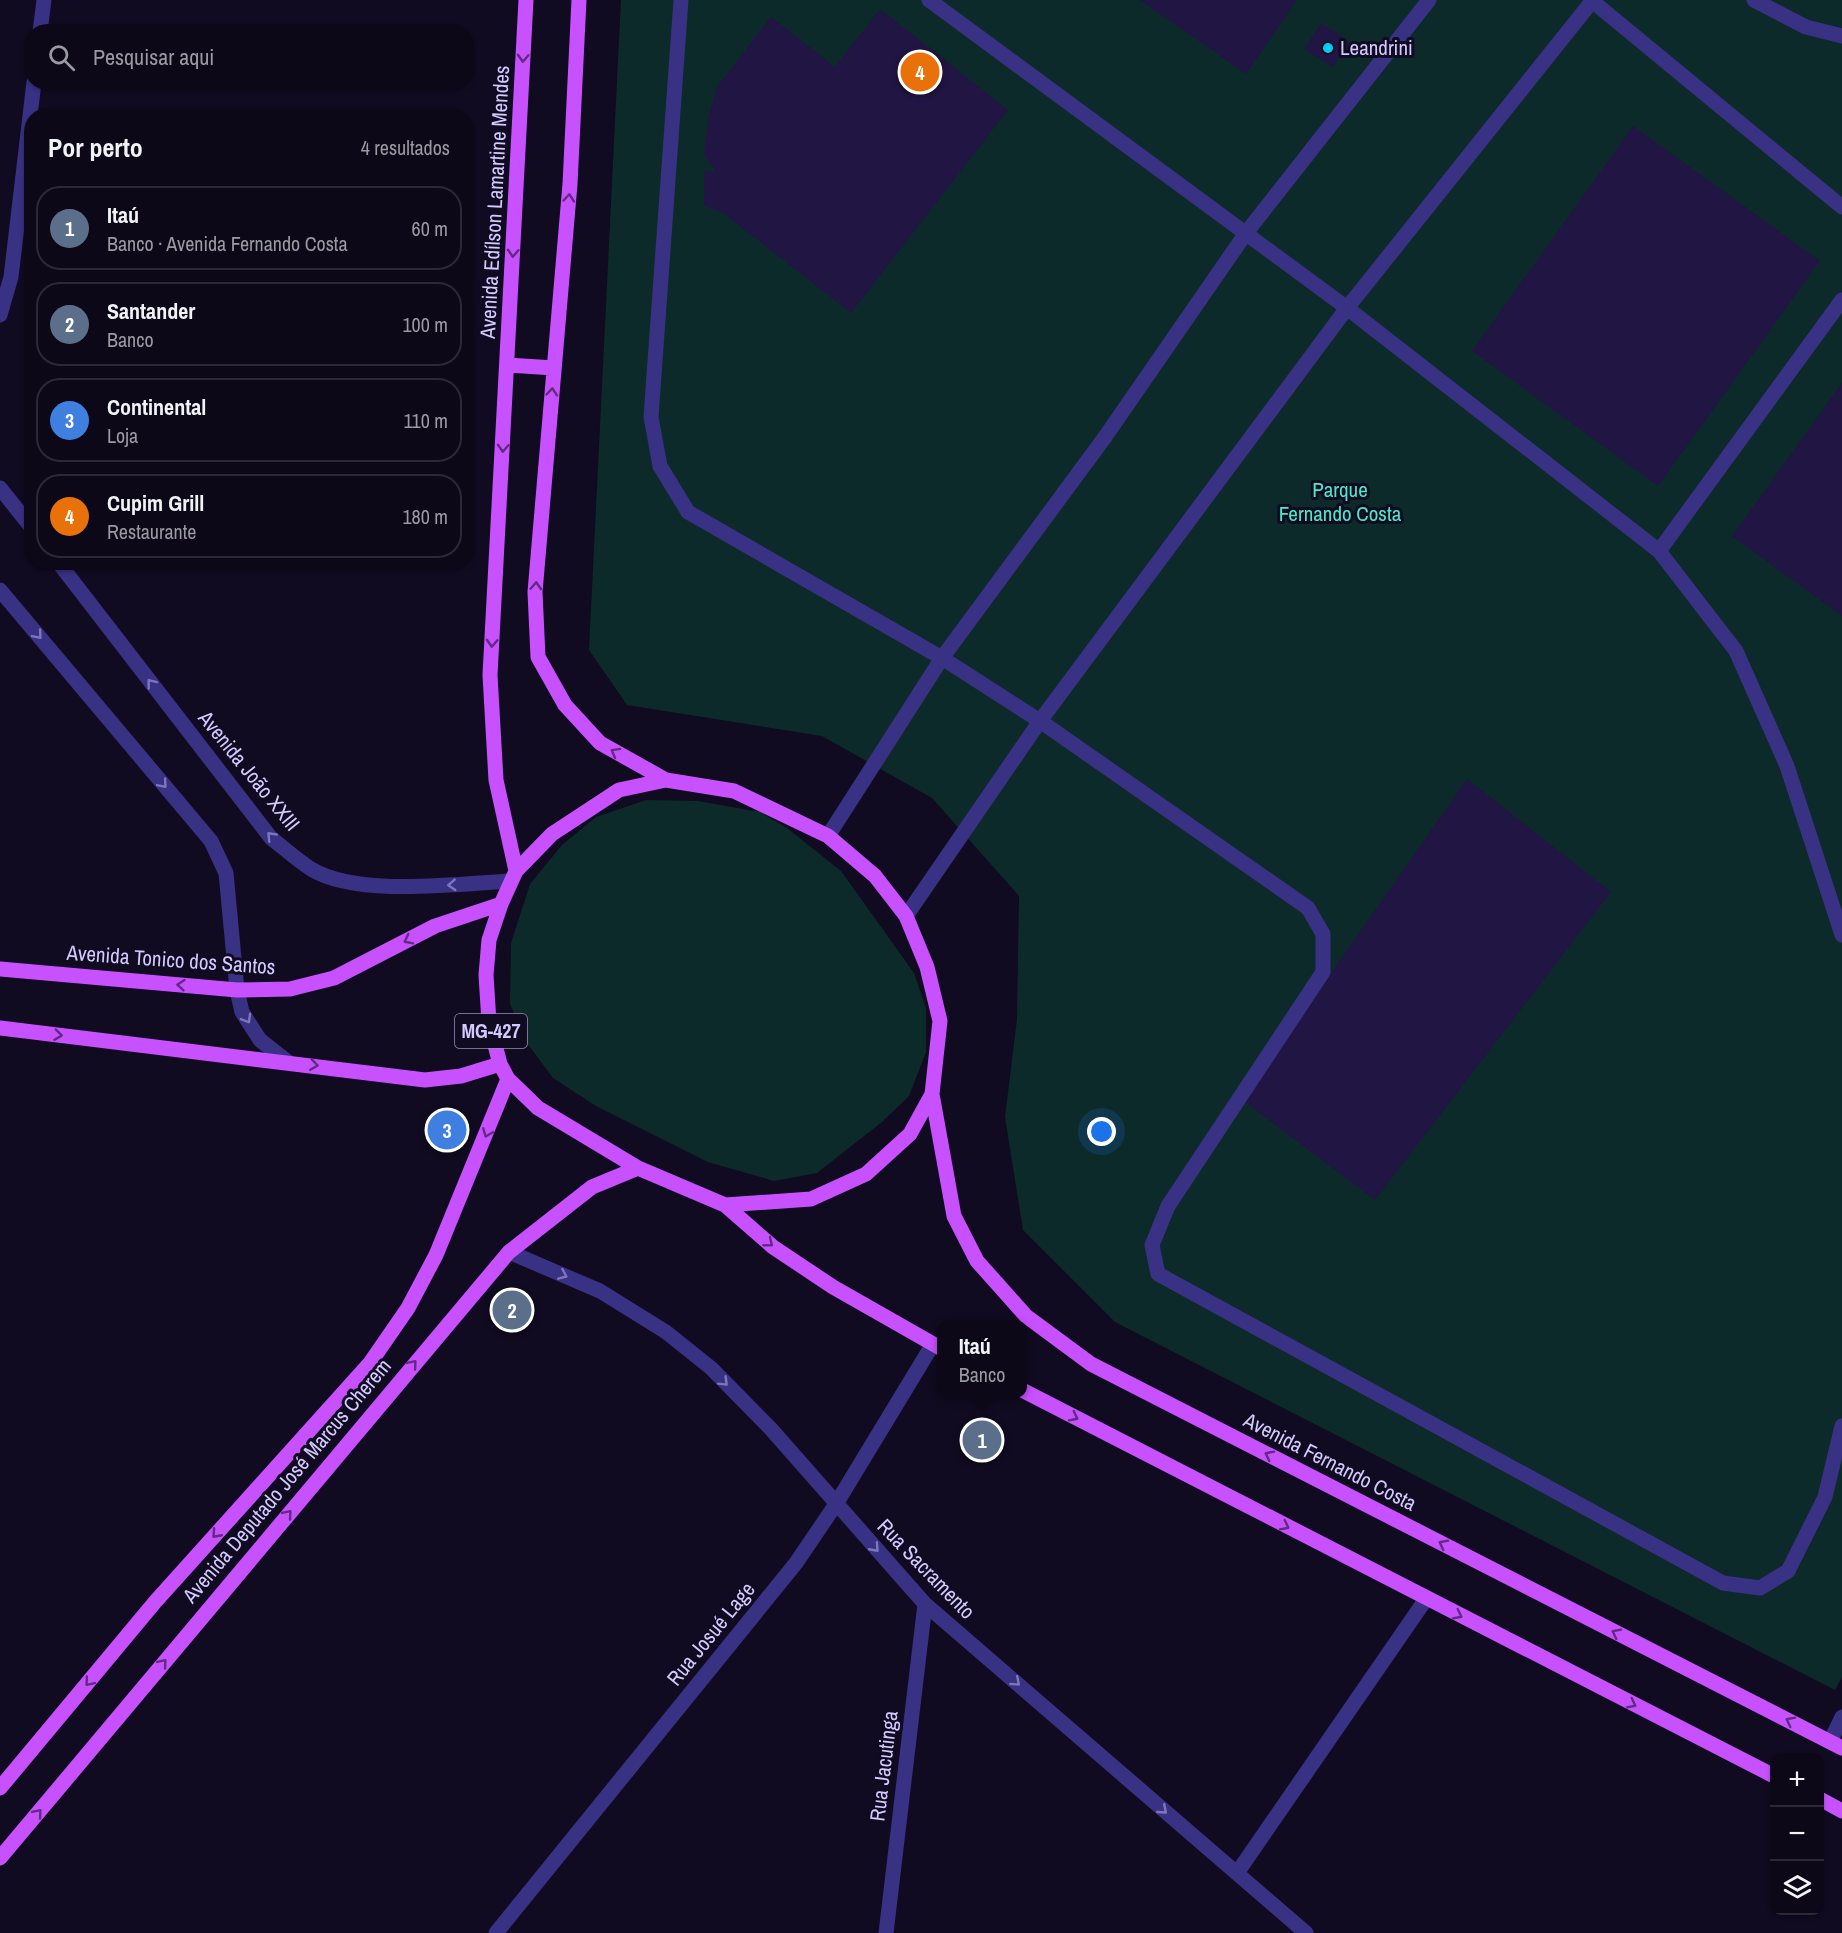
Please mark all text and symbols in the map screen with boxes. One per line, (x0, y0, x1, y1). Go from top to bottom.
search box (24, 24, 474, 90)
place label: Leandrini (1340, 33, 1413, 62)
icon: search (45, 41, 78, 74)
marker: Leandrini (1321, 41, 1335, 55)
text: Pesquisar aqui (93, 42, 214, 72)
pin: 4 (900, 50, 940, 94)
one-way arrow (516, 54, 529, 63)
street label: Avenida Edílson Lamartine Mendes (473, 65, 516, 340)
text: Por perto (48, 130, 143, 165)
text: 4 resultados (361, 134, 450, 161)
one-way arrow (562, 193, 575, 202)
text: Itaú (107, 200, 139, 230)
text: 1 (65, 215, 74, 242)
text: 60 m (412, 215, 448, 242)
text: Banco · Avenida Fernando Costa (107, 230, 348, 257)
one-way arrow (507, 249, 520, 258)
text: Santander (107, 296, 195, 326)
text: 2 (65, 311, 74, 338)
text: 100 m (402, 311, 448, 338)
text: Banco (107, 326, 154, 353)
one-way arrow (545, 387, 558, 396)
text: Continental (107, 392, 206, 422)
text: 3 (65, 407, 74, 434)
text: 110 m (404, 407, 448, 434)
text: Loja (107, 422, 138, 449)
one-way arrow (496, 443, 509, 452)
park label: Parque Fernando Costa (1279, 475, 1402, 528)
text: Cupim Grill (107, 488, 204, 518)
text: 4 (65, 503, 74, 530)
text: 180 m (402, 503, 448, 530)
text: Restaurante (107, 518, 196, 545)
one-way arrow (529, 582, 542, 591)
one-way arrow (30, 628, 41, 639)
one-way arrow (485, 638, 498, 647)
one-way arrow (148, 679, 159, 690)
street label: Avenida João XXIII (191, 704, 307, 837)
one-way arrow (611, 747, 621, 759)
one-way arrow (156, 777, 167, 788)
one-way arrow (268, 833, 279, 844)
one-way arrow (447, 878, 456, 891)
one-way arrow (403, 933, 414, 945)
street label: Avenida Tonico dos Santos (65, 938, 276, 981)
one-way arrow (177, 979, 186, 992)
one-way arrow (240, 1013, 251, 1023)
road number: MG-427 (455, 1014, 527, 1048)
one-way arrow (54, 1028, 63, 1041)
one-way arrow (310, 1059, 319, 1071)
pin: 3 (428, 1108, 466, 1152)
your location (1087, 1117, 1116, 1146)
one-way arrow (481, 1127, 494, 1138)
one-way arrow (763, 1236, 774, 1247)
one-way arrow (556, 1268, 567, 1280)
pin: 2 (492, 1288, 532, 1332)
popup (937, 1320, 1027, 1398)
text: Itaú (959, 1331, 991, 1361)
street label: Avenida Deputado José Marcus Cherem (175, 1352, 398, 1610)
one-way arrow (405, 1360, 416, 1371)
text: Banco (959, 1361, 1005, 1388)
one-way arrow (717, 1376, 728, 1386)
street label: Avenida Fernando Costa (1238, 1405, 1422, 1518)
one-way arrow (1068, 1410, 1079, 1421)
pin: 1 (962, 1418, 1002, 1462)
one-way arrow (1265, 1451, 1275, 1462)
one-way arrow (280, 1510, 291, 1521)
street label: Rua Sacramento (871, 1512, 982, 1625)
one-way arrow (1279, 1519, 1289, 1530)
one-way arrow (212, 1527, 223, 1538)
one-way arrow (1438, 1540, 1449, 1551)
one-way arrow (868, 1541, 879, 1552)
street label: Rua Josué Lage (660, 1576, 761, 1692)
one-way arrow (1452, 1608, 1463, 1619)
one-way arrow (1612, 1628, 1623, 1640)
one-way arrow (155, 1659, 166, 1670)
one-way arrow (85, 1675, 96, 1686)
one-way arrow (1009, 1675, 1020, 1686)
one-way arrow (1626, 1697, 1636, 1708)
street label: Rua Jacutinga (862, 1709, 905, 1823)
one-way arrow (1785, 1717, 1796, 1729)
map controls (1770, 1753, 1824, 1915)
button: + (1770, 1753, 1824, 1807)
one-way arrow (1156, 1802, 1167, 1813)
button: − (1770, 1807, 1824, 1861)
one-way arrow (30, 1809, 41, 1820)
button: layers (1770, 1861, 1824, 1915)

